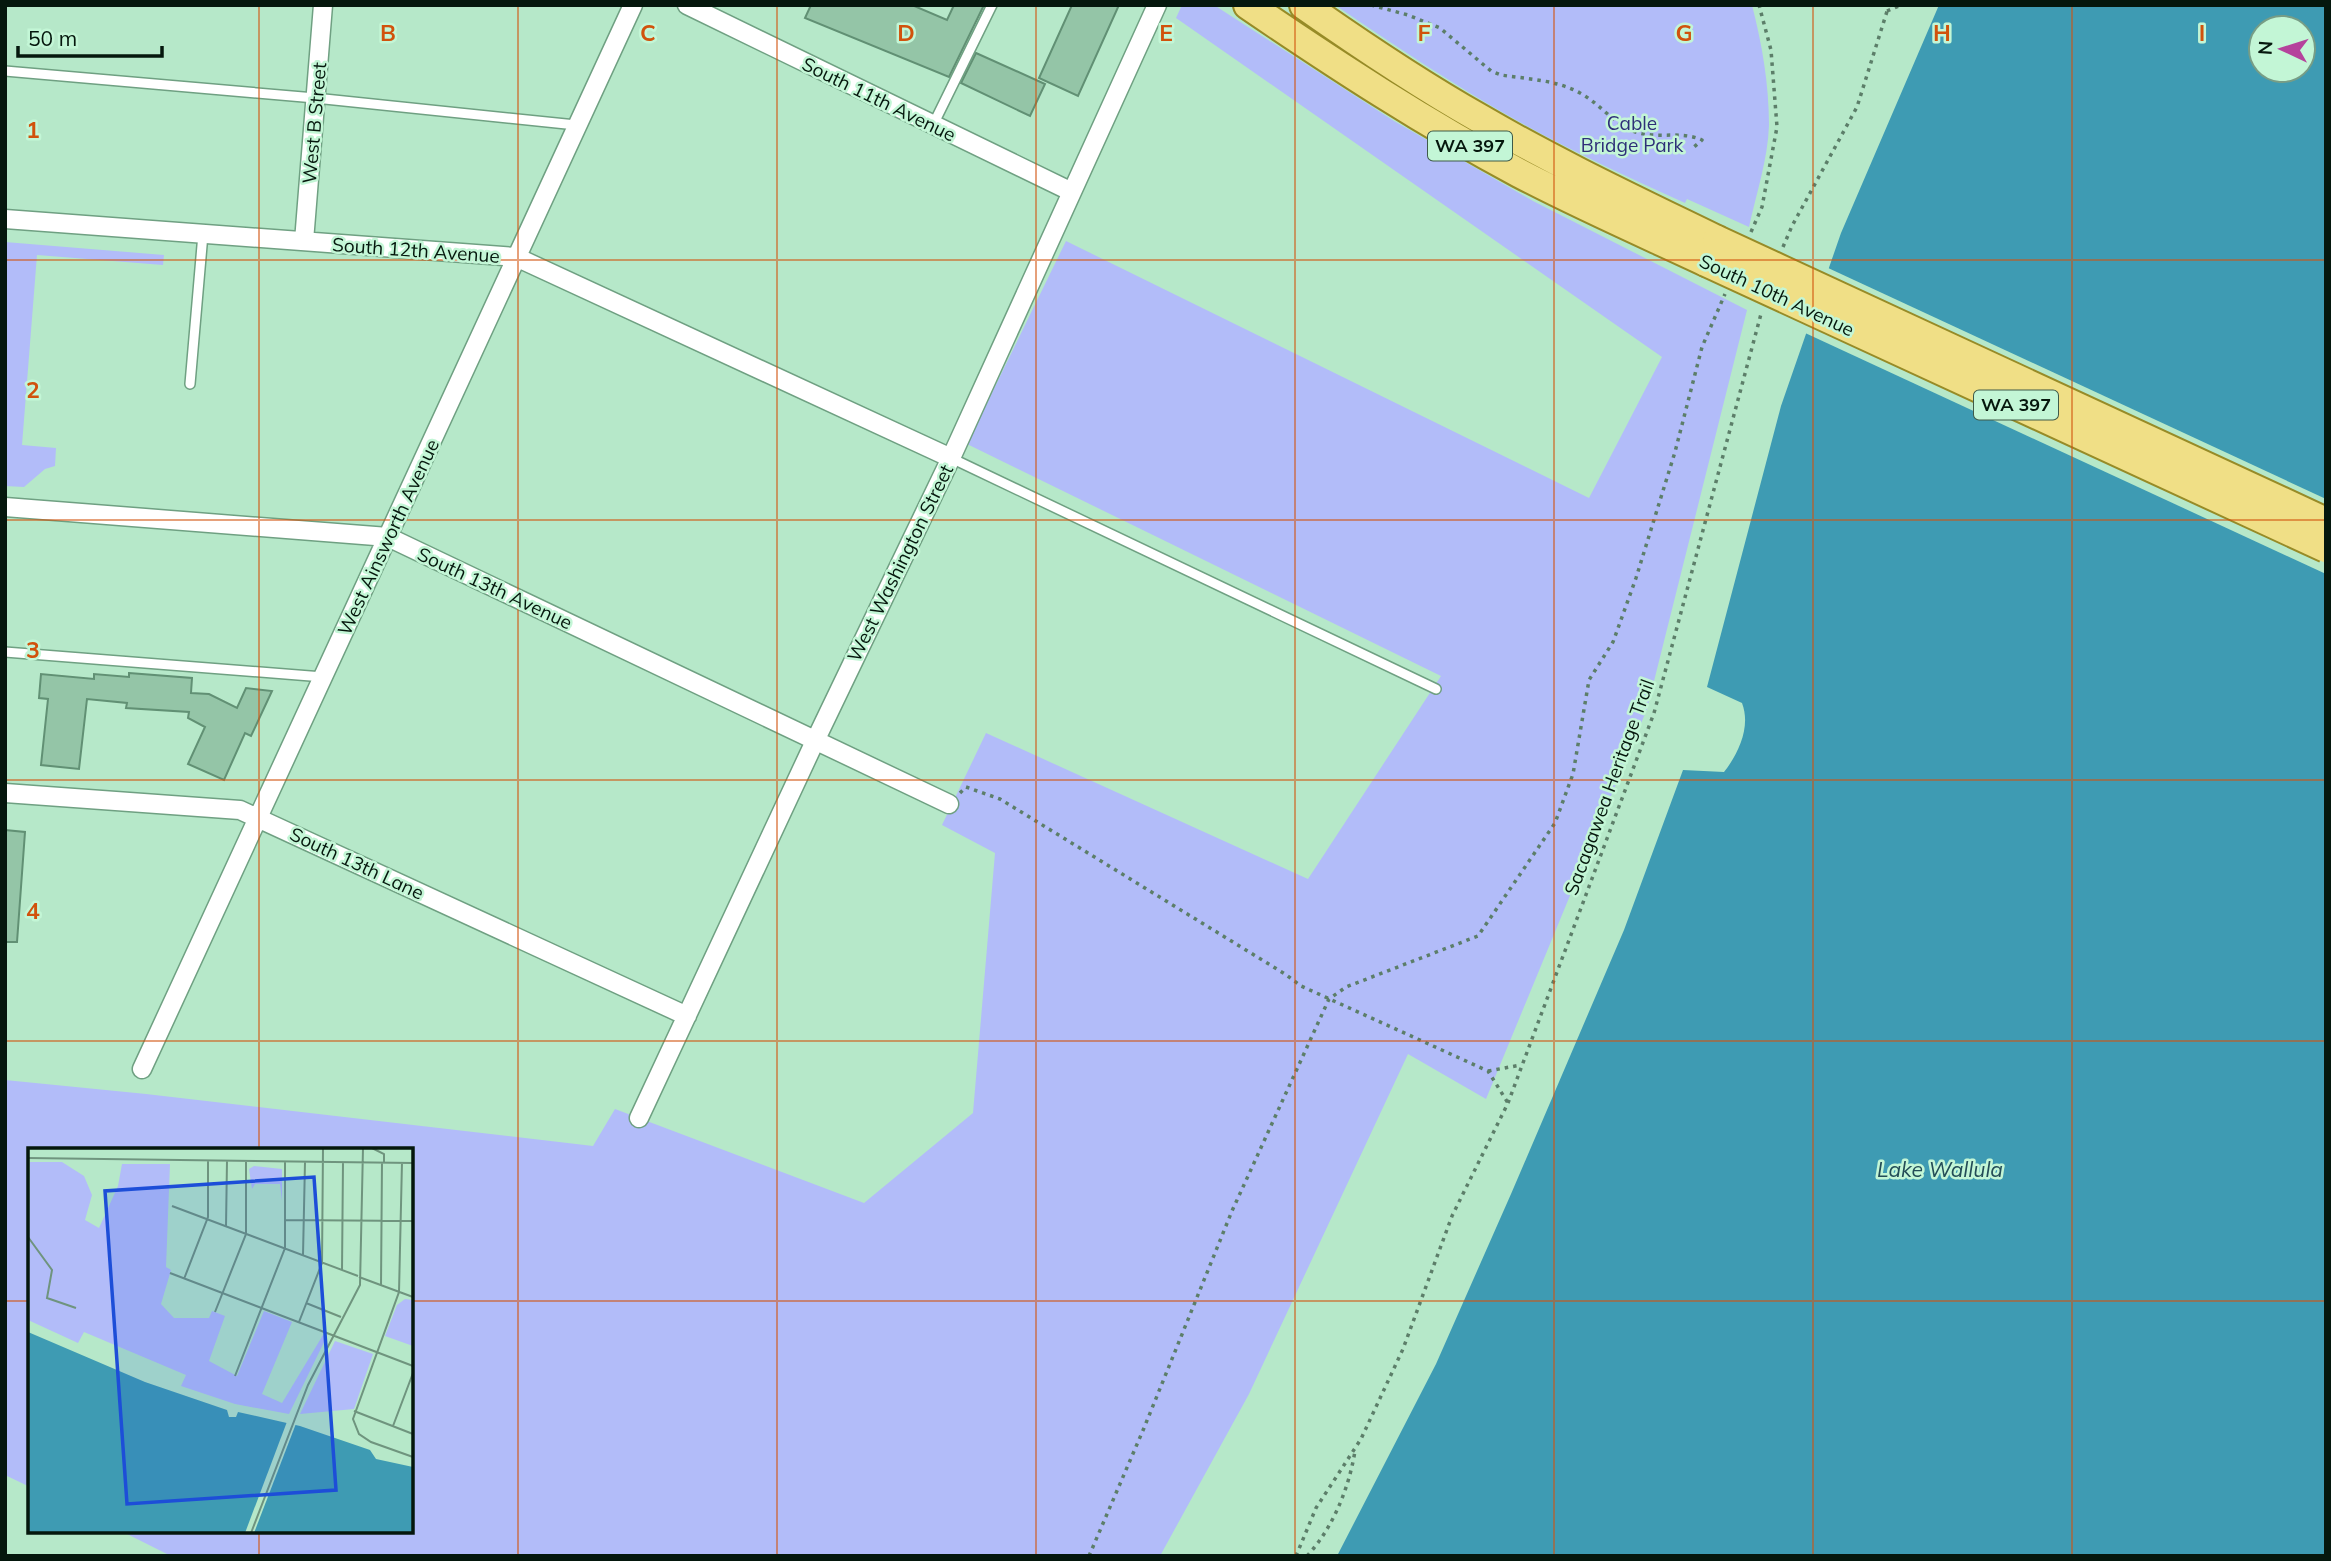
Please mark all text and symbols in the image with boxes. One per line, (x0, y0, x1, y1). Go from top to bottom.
scale bar (18, 14, 161, 58)
north arrow (2247, 14, 2317, 84)
text: B (380, 18, 396, 47)
text: C (640, 18, 656, 47)
text: D (897, 18, 915, 47)
text: E (1159, 18, 1173, 47)
text: F (1417, 18, 1431, 47)
text: G (1675, 18, 1693, 47)
text: H (1933, 18, 1951, 47)
text: I (2199, 18, 2205, 47)
text: 50 m (28, 25, 77, 51)
text: N (2253, 40, 2278, 56)
street label: South 11th Avenue (798, 51, 960, 147)
street label: West B Street (297, 61, 331, 185)
park label: Cable Bridge Park (1581, 111, 1683, 157)
text: 1 (26, 115, 40, 144)
road number: WA 397 (1428, 132, 1512, 160)
street label: South 12th Avenue (331, 232, 501, 268)
street label: South 10th Avenue (1696, 249, 1858, 341)
text: 2 (26, 375, 40, 404)
road number: WA 397 (1974, 390, 2058, 419)
street label: West Ainsworth Avenue (332, 435, 444, 639)
street label: West Washington Street (842, 460, 958, 666)
street label: South 13th Avenue (414, 542, 576, 634)
text: 3 (26, 635, 40, 664)
street label: Sacagawea Heritage Trail (1559, 676, 1659, 898)
street label: South 13th Lane (286, 821, 428, 905)
text: 4 (26, 896, 40, 925)
inset map (28, 1148, 413, 1533)
water label: Lake Wallula (1877, 1156, 2003, 1182)

